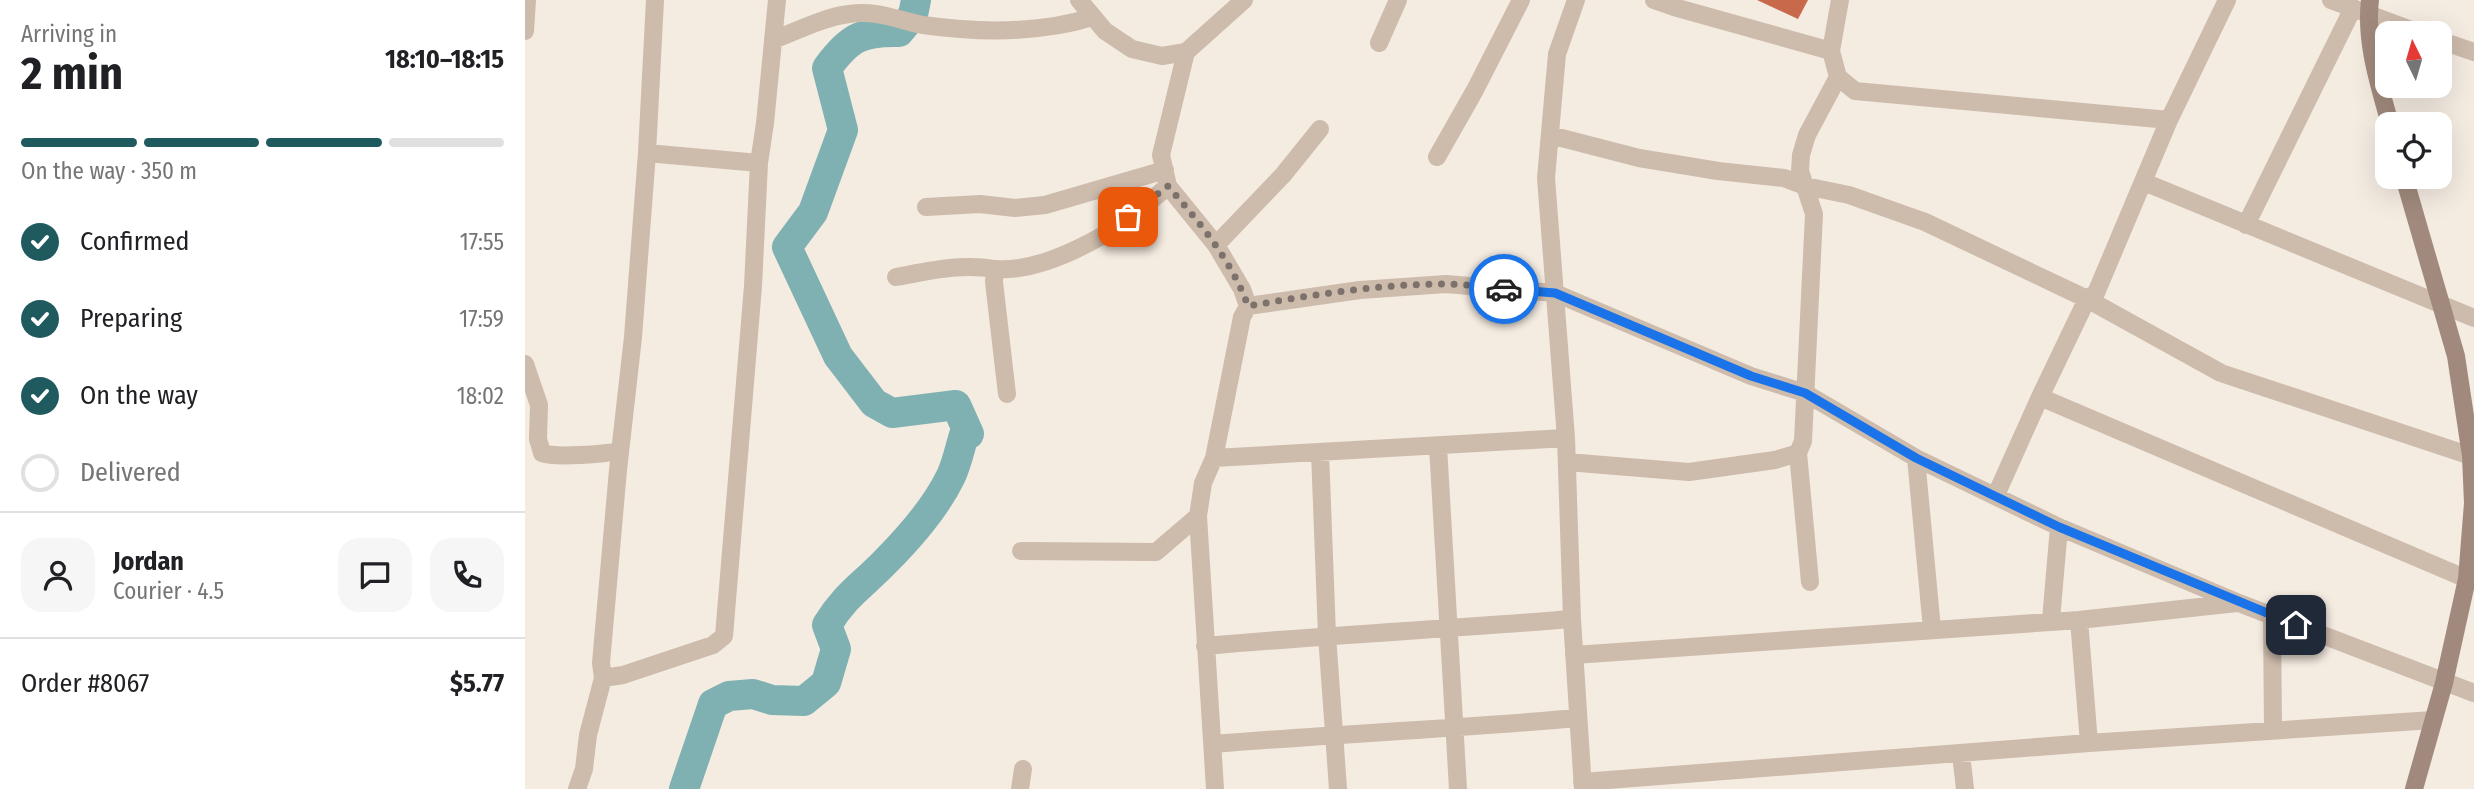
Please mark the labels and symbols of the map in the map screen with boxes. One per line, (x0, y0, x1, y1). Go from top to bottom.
north arrow (2375, 21, 2452, 98)
pin (1098, 187, 1158, 247)
courier (1469, 254, 1539, 324)
pin (2266, 595, 2326, 655)

